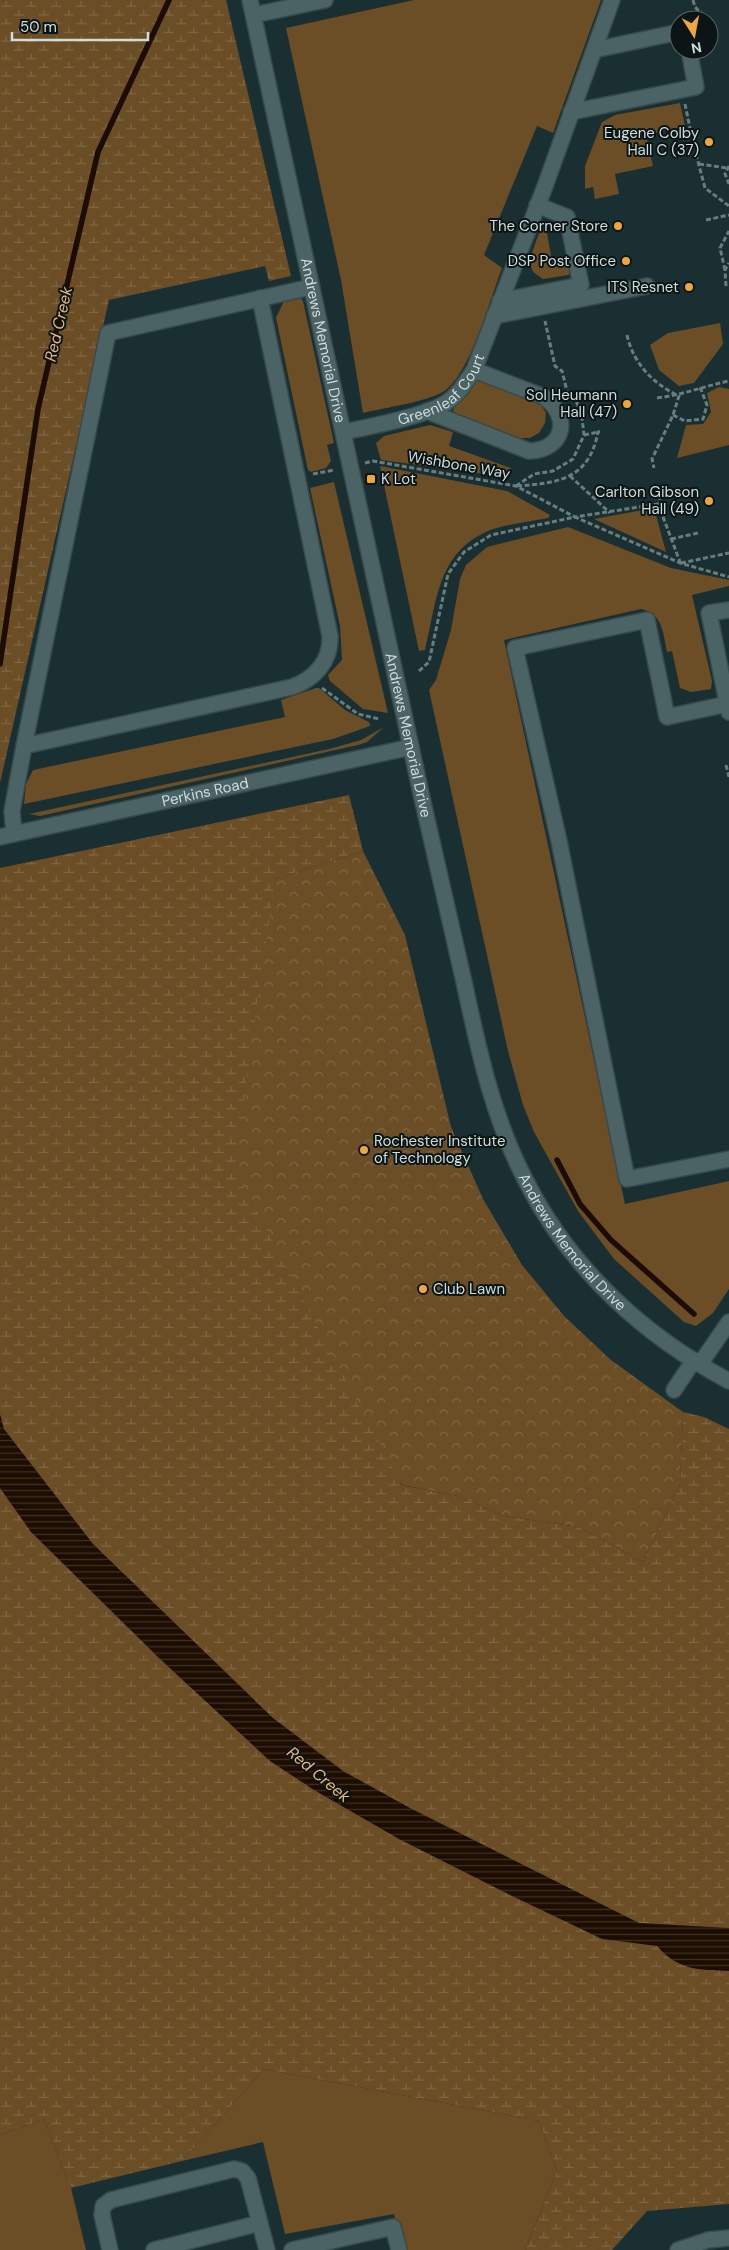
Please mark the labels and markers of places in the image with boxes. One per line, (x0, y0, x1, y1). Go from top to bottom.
place label: Eugene Colby Hall C (37) (604, 123, 700, 160)
marker: Eugene Colby Hall C (37) (703, 136, 715, 148)
place label: The Corner Store (490, 216, 608, 236)
marker: The Corner Store (612, 220, 624, 232)
place label: DSP Post Office (508, 251, 616, 271)
marker: DSP Post Office (620, 255, 632, 267)
place label: ITS Resnet (607, 277, 679, 297)
marker: ITS Resnet (683, 281, 695, 293)
place label: Sol Heumann Hall (47) (526, 385, 617, 422)
marker: Sol Heumann Hall (47) (621, 398, 633, 410)
place label: K Lot (381, 469, 416, 489)
marker: K Lot (365, 473, 377, 485)
place label: Carlton Gibson Hall (49) (595, 482, 699, 519)
marker: Carlton Gibson Hall (49) (703, 495, 715, 507)
place label: Rochester Institute of Technology (374, 1131, 505, 1168)
marker: Rochester Institute of Technology (358, 1144, 370, 1156)
place label: Club Lawn (433, 1279, 505, 1299)
marker: Club Lawn (417, 1283, 429, 1295)

